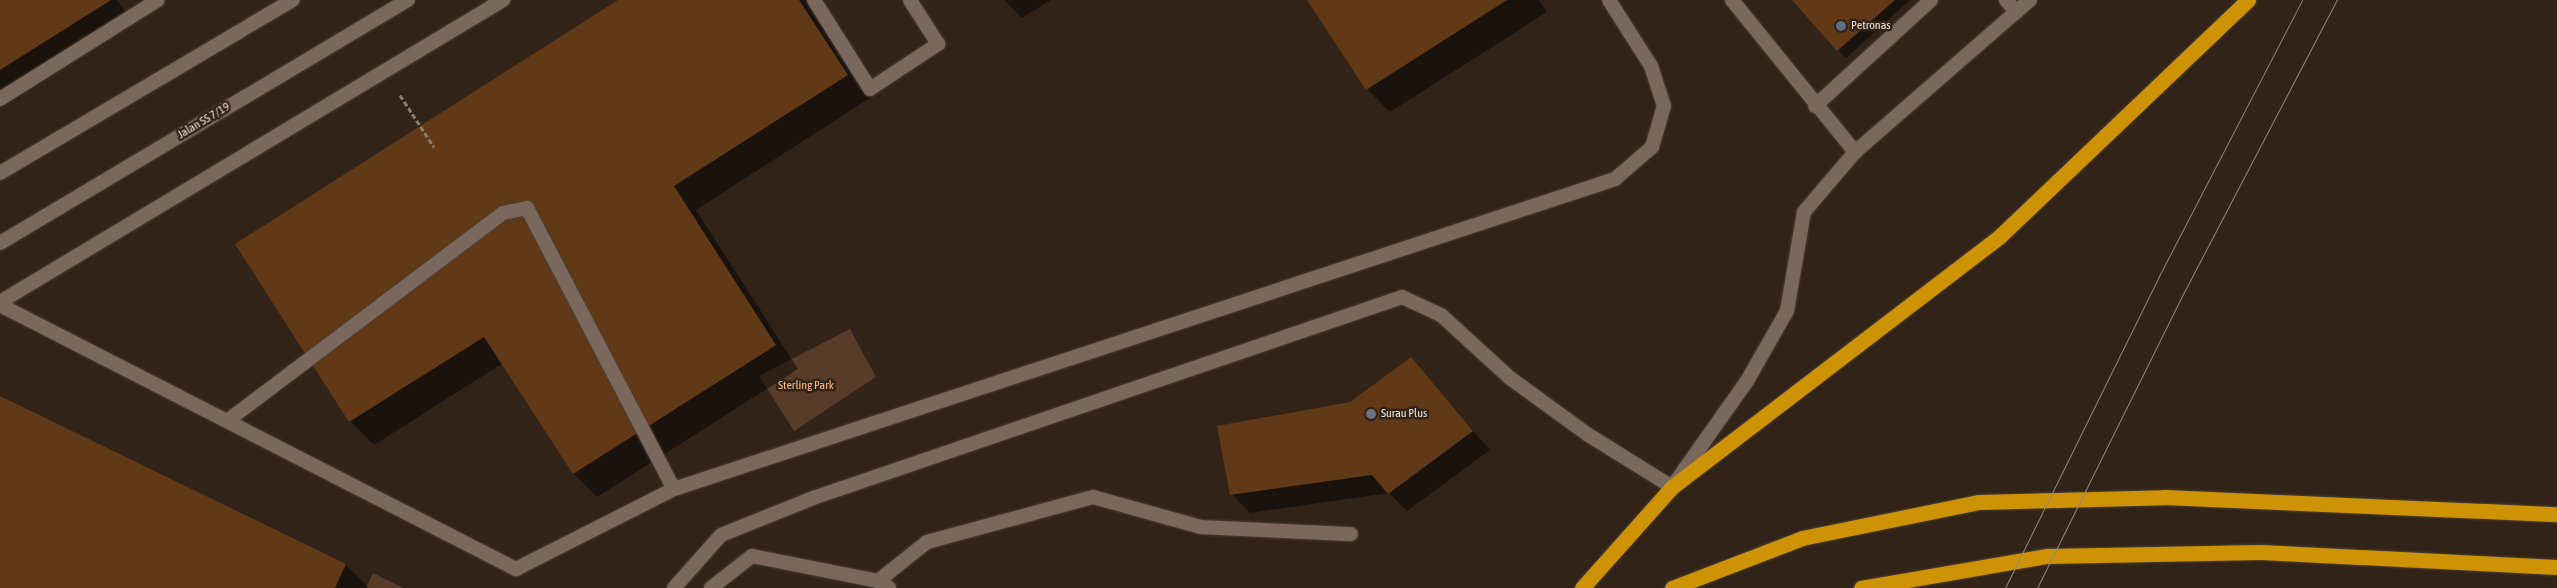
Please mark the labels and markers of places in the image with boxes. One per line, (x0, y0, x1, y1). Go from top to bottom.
place label: Petronas (1851, 19, 1890, 33)
marker: Petronas (1835, 20, 1847, 32)
place label: Surau Plus (1381, 407, 1427, 421)
marker: Surau Plus (1365, 408, 1377, 420)

